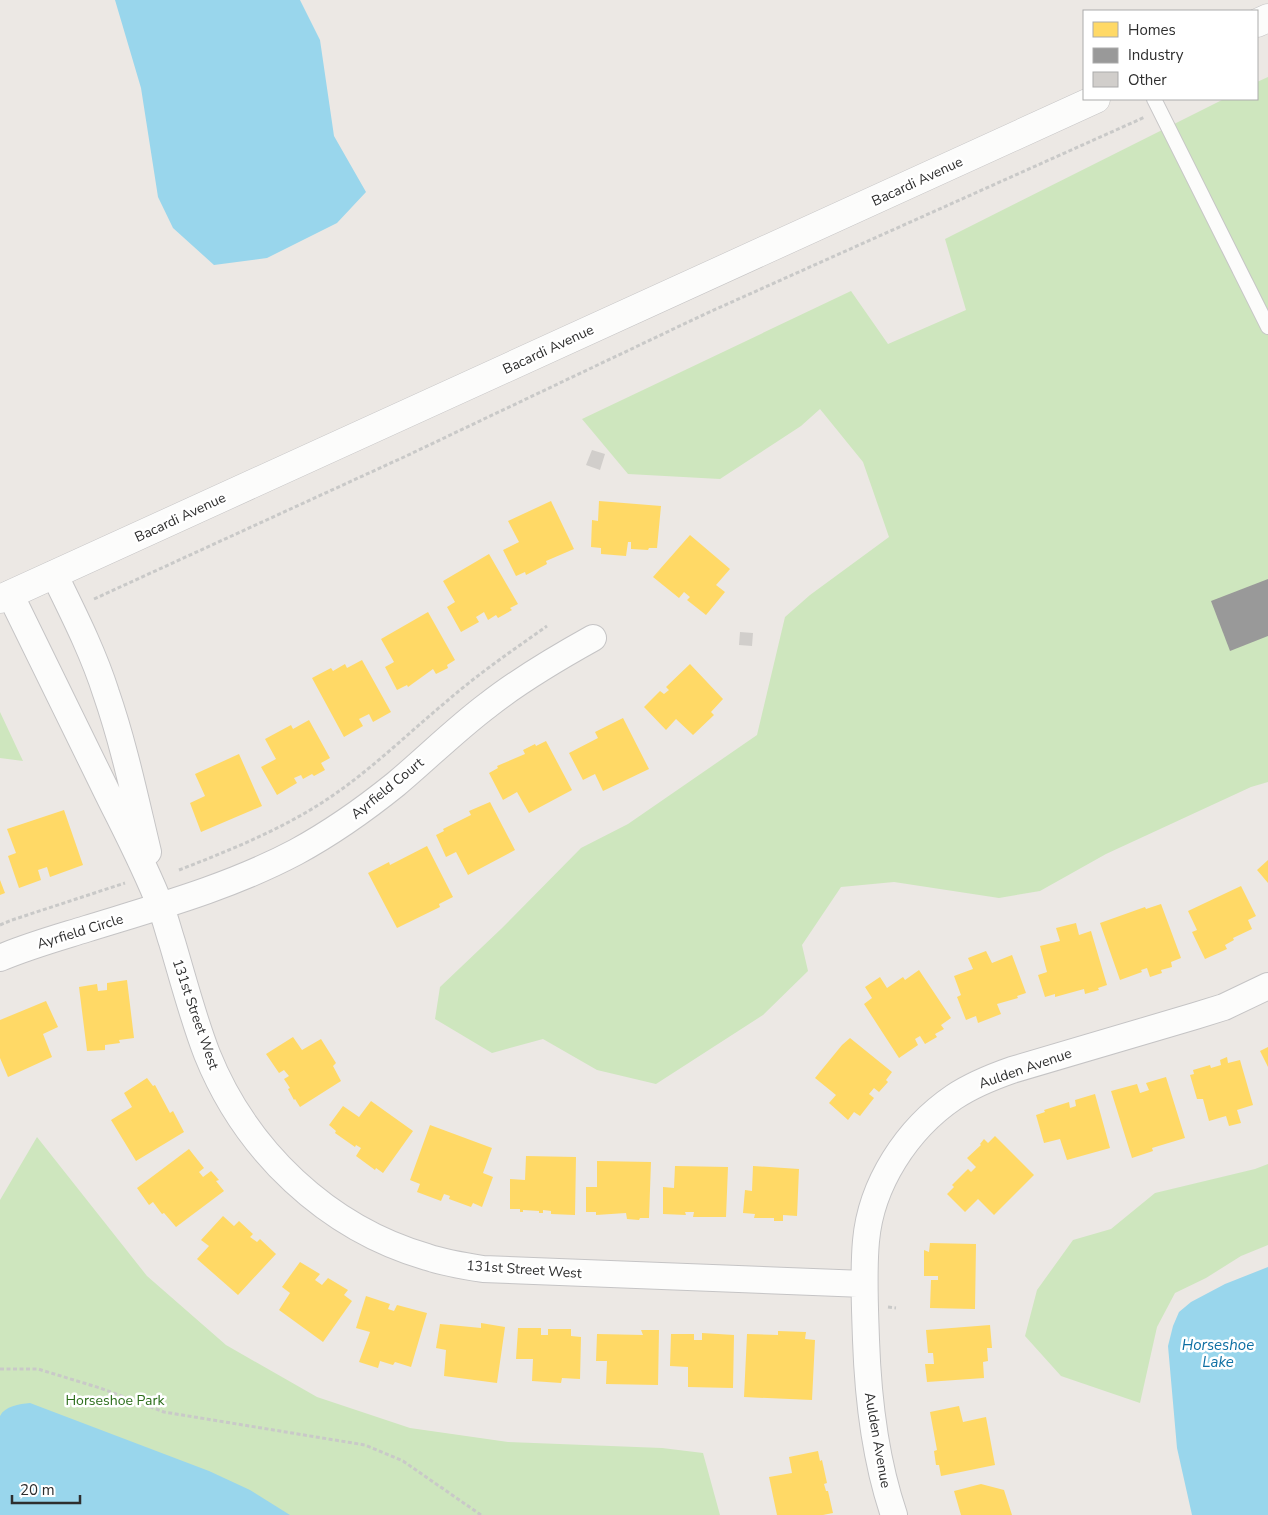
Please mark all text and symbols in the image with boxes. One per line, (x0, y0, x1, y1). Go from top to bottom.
legend (1083, 10, 1258, 100)
text: Homes (1128, 20, 1176, 40)
text: Industry (1128, 45, 1184, 65)
text: Other (1128, 70, 1167, 90)
street label: Bacardi Avenue (869, 152, 966, 211)
street label: Bacardi Avenue (500, 320, 597, 379)
street label: Bacardi Avenue (132, 488, 229, 547)
street label: Ayrfield Court (347, 753, 428, 824)
street label: Ayrfield Circle (35, 909, 126, 954)
street label: 131st Street West (168, 956, 223, 1072)
street label: Aulden Avenue (976, 1044, 1074, 1093)
street label: 131st Street West (466, 1256, 582, 1283)
water label: Horseshoe Lake (1182, 1335, 1254, 1372)
park label: Horseshoe Park (65, 1391, 166, 1410)
street label: Aulden Avenue (860, 1391, 895, 1489)
scale bar (12, 1472, 80, 1504)
text: 20 m (20, 1480, 55, 1500)

